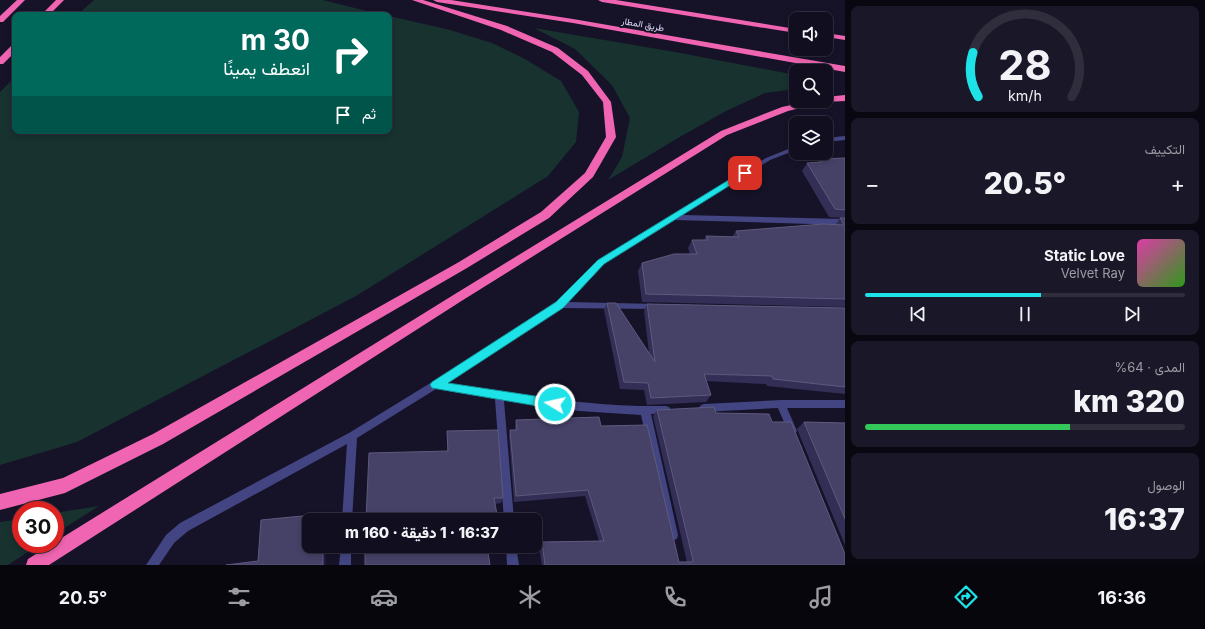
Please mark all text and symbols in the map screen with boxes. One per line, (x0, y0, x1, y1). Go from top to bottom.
map controls (789, 12, 833, 160)
button: sound (789, 12, 833, 56)
street label: طريق المطار (620, 15, 665, 34)
text: 30 m (241, 23, 310, 57)
icon: right (324, 28, 376, 80)
text: 28 (998, 40, 1052, 90)
text: انعطف يمينًا (223, 58, 310, 79)
button: search (789, 64, 833, 108)
text: km/h (1008, 86, 1042, 103)
icon: arrive (332, 104, 354, 126)
text: ثم (362, 104, 376, 123)
button: layers (789, 116, 833, 160)
text: التكييف (1145, 141, 1185, 157)
pin (728, 156, 762, 190)
icon: arrive (734, 162, 756, 184)
text: 20.5° (984, 165, 1066, 201)
text: − (865, 171, 880, 197)
text: + (1170, 171, 1185, 197)
text: Static Love (1044, 246, 1125, 265)
text: Velvet Ray (1061, 265, 1125, 281)
icon: previous (907, 303, 929, 325)
icon: pause (1014, 303, 1036, 325)
icon: next (1121, 303, 1143, 325)
text: المدى · 64% (1114, 359, 1185, 375)
position arrow (534, 383, 576, 425)
text: 320 km (1073, 383, 1185, 419)
text: الوصول (1147, 477, 1185, 493)
speed limit sign: 30 (12, 501, 64, 553)
text: 16:37 (1104, 501, 1185, 537)
text: 16:37 · 1 دقيقة · 160 m (345, 523, 499, 542)
icon: filters (225, 583, 253, 611)
icon: car (370, 583, 398, 611)
icon: climate (516, 583, 544, 611)
icon: phone (661, 583, 689, 611)
icon: music (807, 583, 835, 611)
icon: directions (952, 583, 980, 611)
text: 20.5° (59, 587, 107, 608)
text: 16:36 (1098, 587, 1146, 608)

